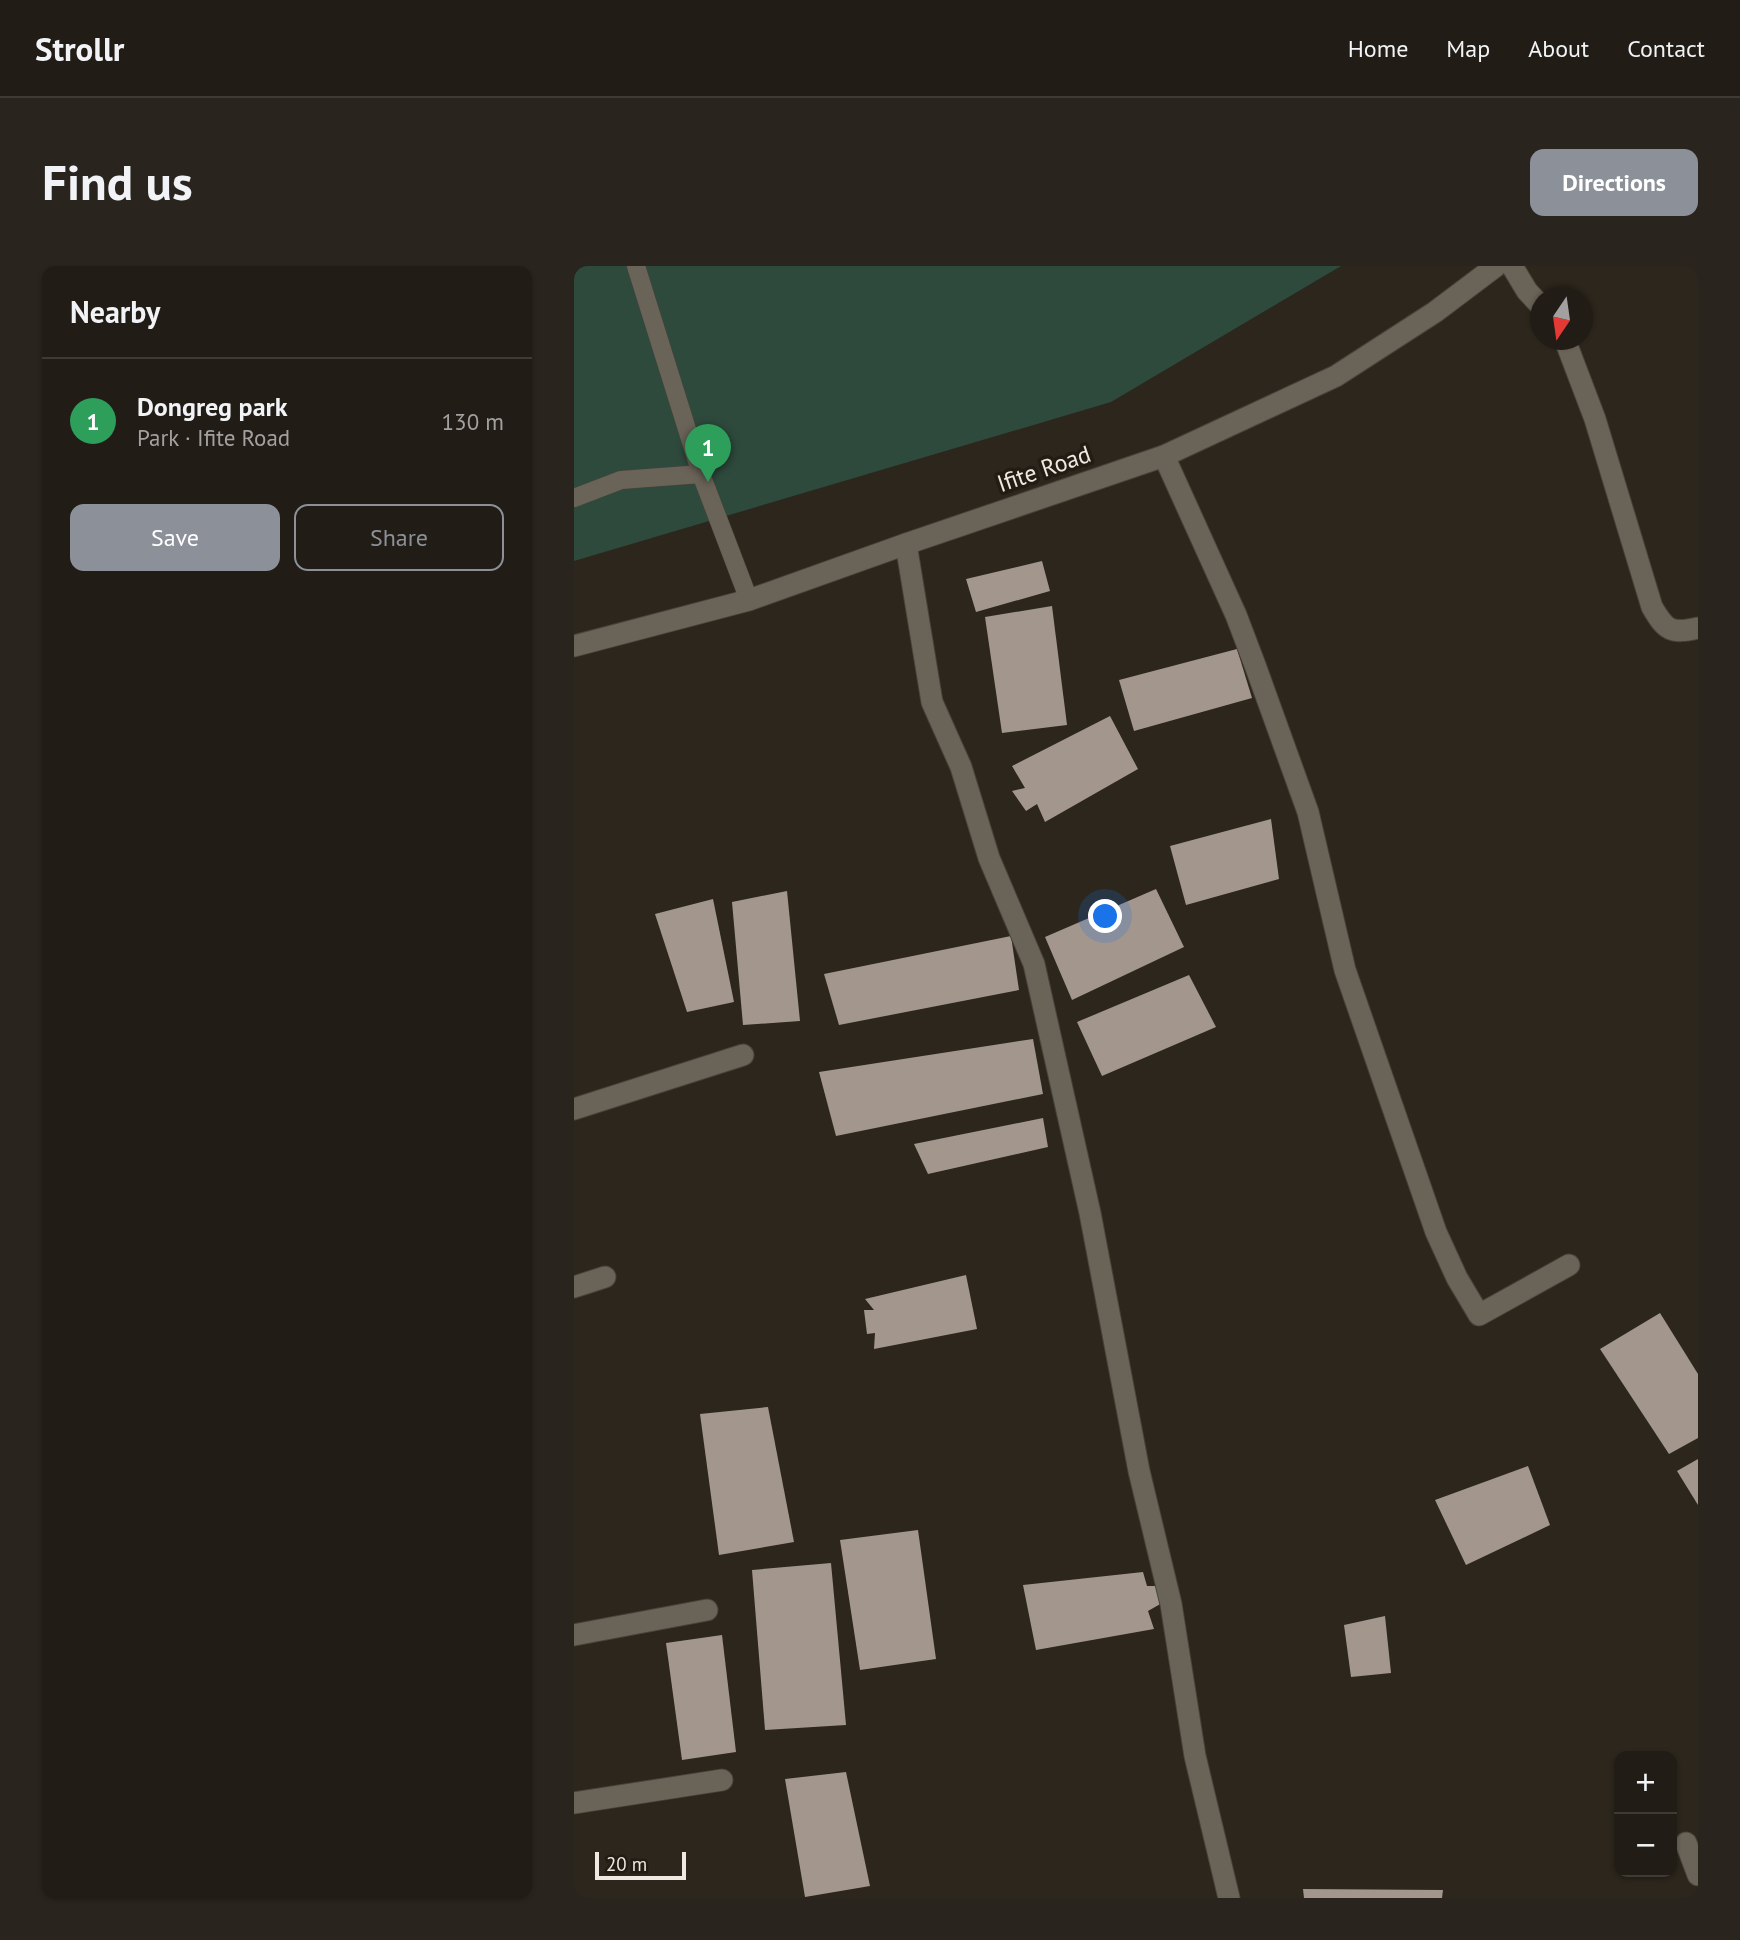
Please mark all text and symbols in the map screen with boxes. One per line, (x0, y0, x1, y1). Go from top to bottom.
text: Strollr (35, 27, 124, 70)
text: Home (1348, 33, 1408, 64)
text: Map (1446, 33, 1490, 64)
text: About (1528, 33, 1589, 64)
text: Contact (1627, 33, 1705, 64)
button: Directions (1530, 149, 1698, 216)
text: Find us (42, 150, 193, 214)
north arrow (1530, 287, 1593, 350)
text: Nearby (70, 292, 160, 331)
text: Dongreg park (137, 390, 287, 423)
text: 1 (86, 407, 100, 436)
text: 130 m (442, 407, 504, 436)
text: Park · Ifite Road (137, 423, 290, 452)
pin: 1 (685, 424, 731, 482)
street label: Ifite Road (993, 438, 1095, 499)
button: Save (70, 504, 280, 571)
button: Share (294, 504, 504, 571)
your location (1088, 899, 1122, 933)
map controls (1614, 1751, 1677, 1877)
button: + (1614, 1751, 1677, 1814)
button: − (1614, 1814, 1677, 1877)
scale bar (595, 1849, 686, 1881)
text: 20 m (606, 1852, 647, 1876)

